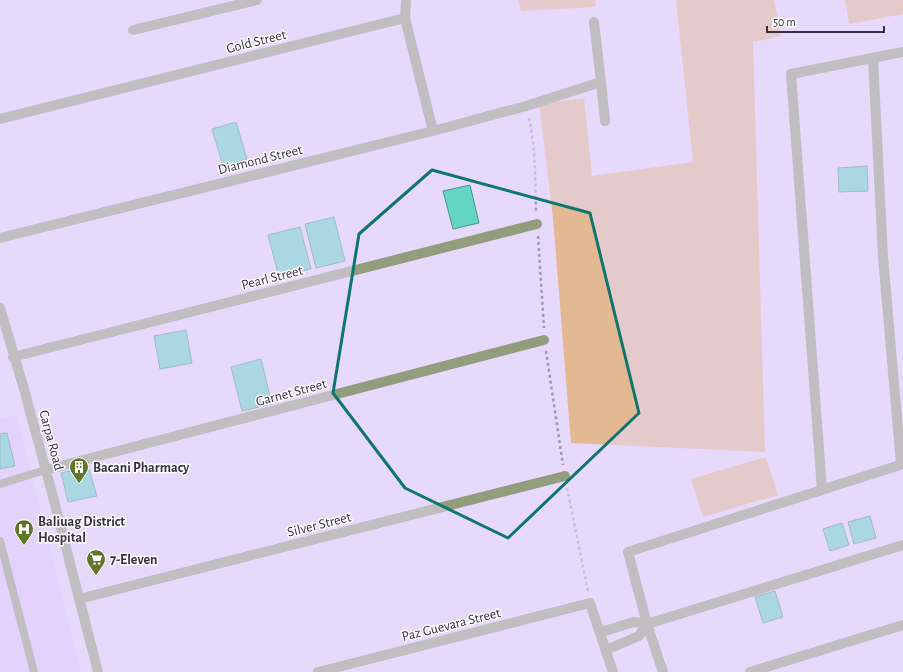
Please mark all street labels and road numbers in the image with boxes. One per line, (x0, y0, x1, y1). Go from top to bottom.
street label: Gold Street (225, 28, 288, 56)
street label: Diamond Street (217, 143, 304, 177)
street label: Pearl Street (240, 263, 305, 292)
street label: Garnet Street (254, 377, 329, 409)
street label: Carpa Road (36, 409, 66, 472)
street label: Silver Street (286, 510, 353, 540)
street label: Paz Guevara Street (400, 606, 503, 644)

